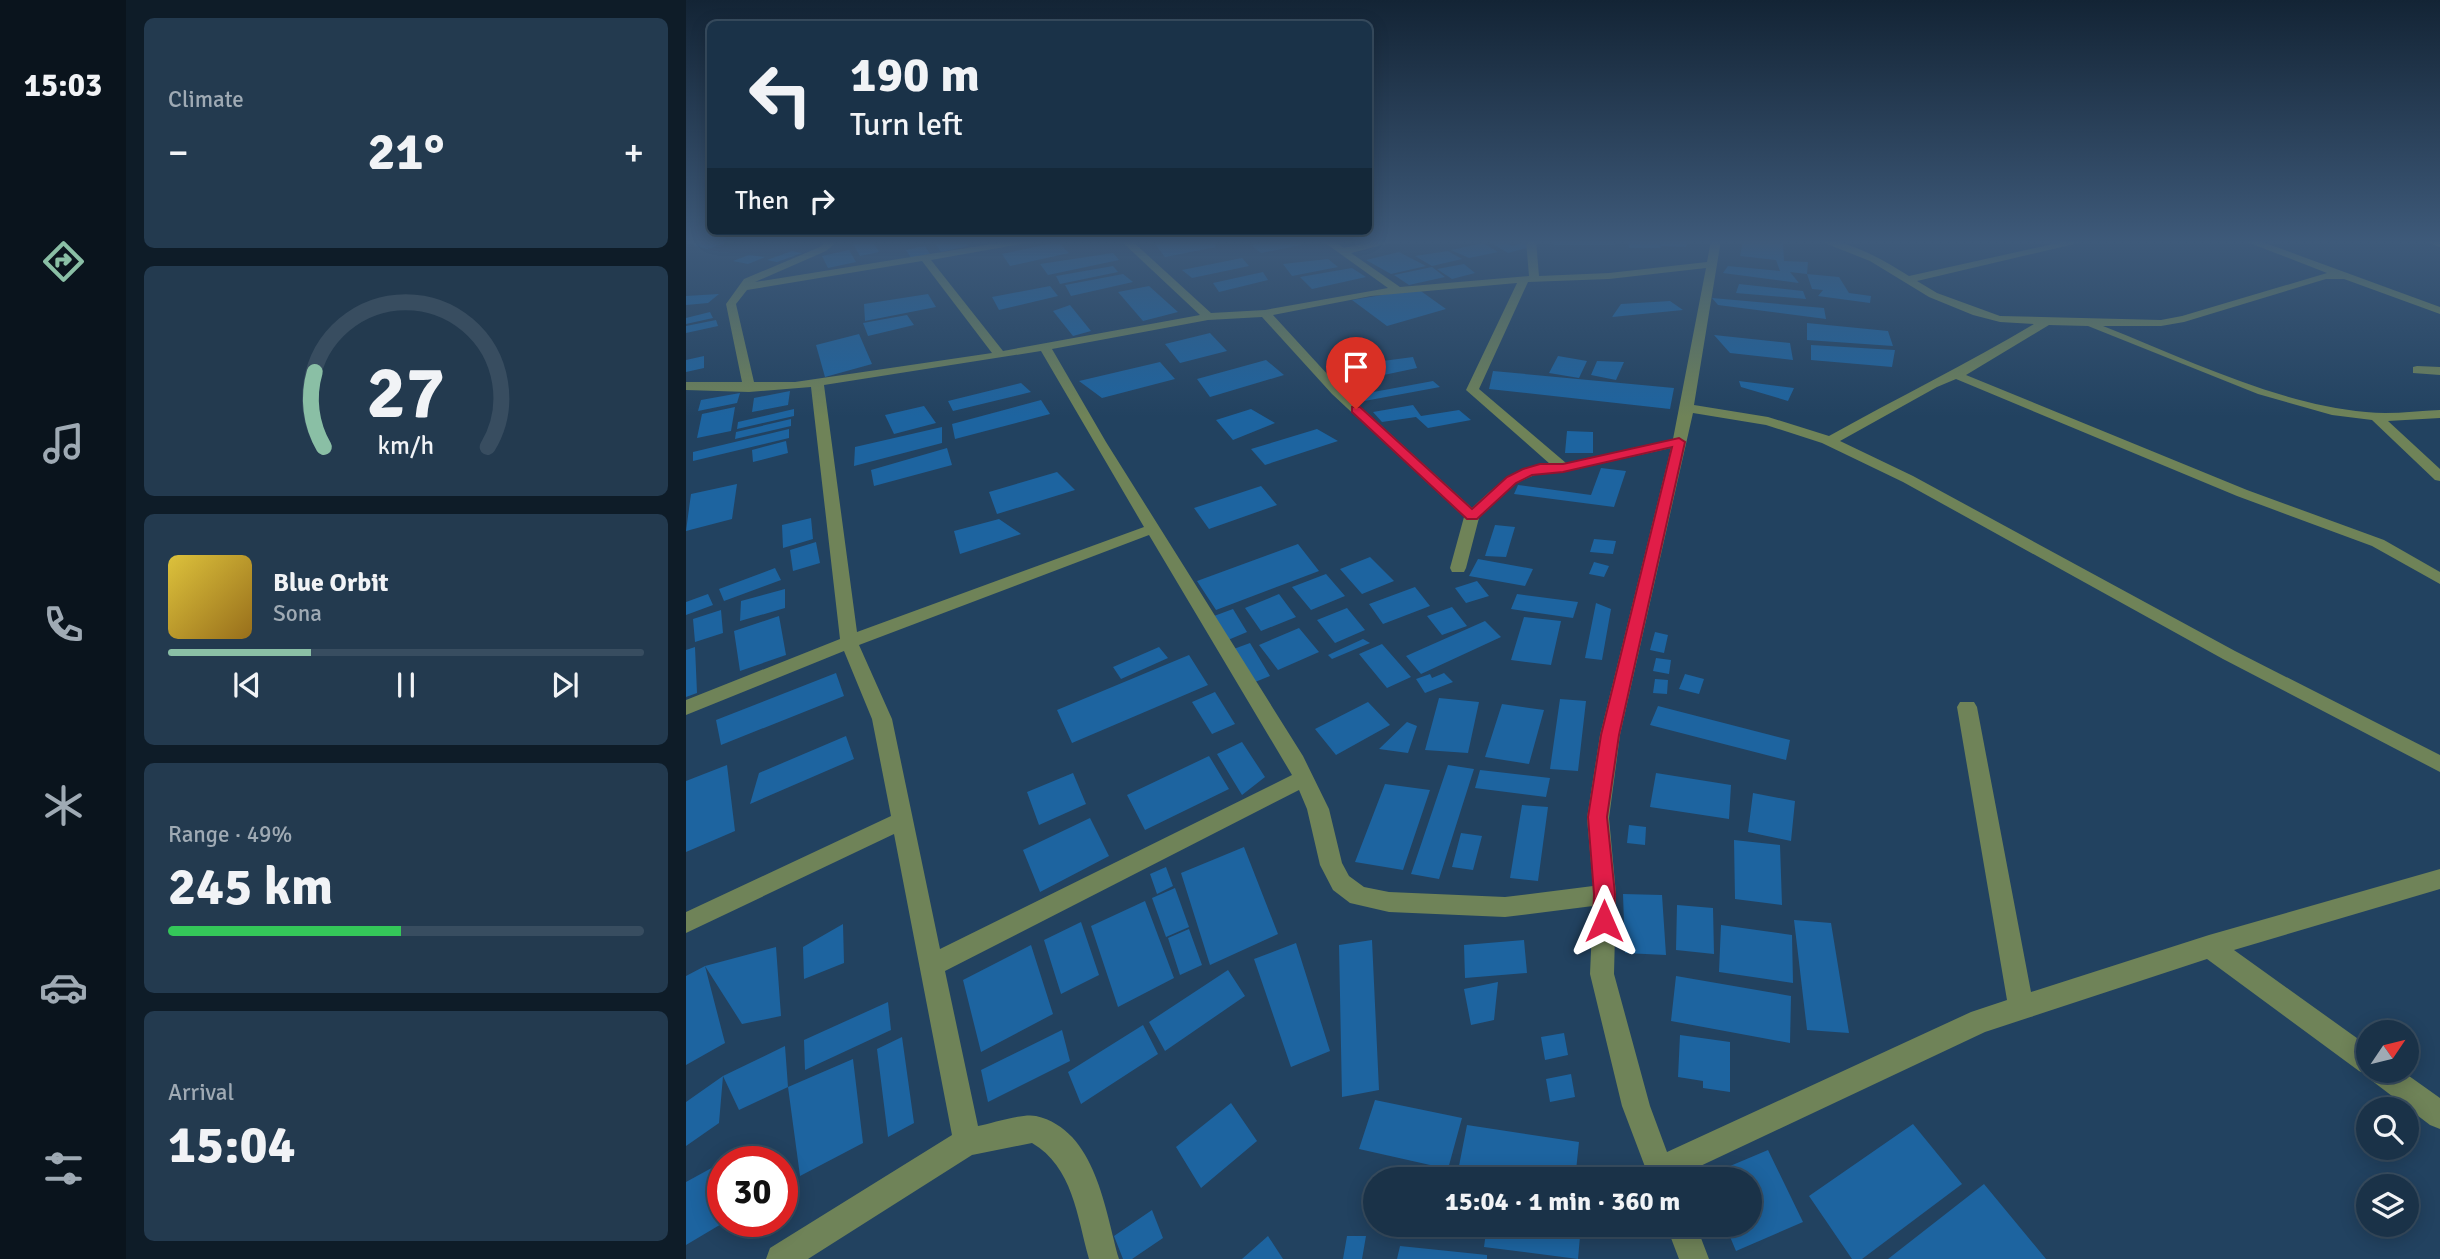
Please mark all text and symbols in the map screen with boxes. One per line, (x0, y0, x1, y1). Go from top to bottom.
text: 190 m (850, 45, 980, 105)
icon: left (735, 49, 826, 140)
text: 15:03 (24, 66, 102, 105)
text: Climate (168, 85, 244, 114)
text: Turn left (850, 105, 963, 144)
text: 21° (368, 120, 444, 184)
text: − (168, 129, 189, 176)
text: + (623, 129, 644, 176)
icon: right (803, 182, 841, 220)
text: Then (735, 185, 789, 217)
icon: directions (39, 237, 88, 286)
pin (1326, 337, 1386, 409)
icon: arrive (1337, 348, 1375, 386)
text: 27 (367, 350, 445, 439)
icon: music (39, 419, 88, 468)
text: km/h (378, 430, 434, 461)
text: Blue Orbit (273, 567, 389, 599)
text: Sona (273, 599, 322, 628)
icon: phone (39, 600, 88, 649)
icon: previous (228, 666, 266, 704)
icon: pause (387, 666, 425, 704)
icon: next (546, 666, 584, 704)
icon: climate (39, 781, 88, 830)
text: Range · 49% (168, 820, 292, 849)
text: 245 km (168, 855, 333, 919)
position arrow (1567, 884, 1641, 958)
icon: car (39, 963, 88, 1012)
north arrow (2356, 1020, 2418, 1083)
map controls (2356, 1020, 2419, 1237)
text: Arrival (168, 1078, 234, 1107)
button: search (2356, 1097, 2419, 1160)
text: 15:04 (168, 1113, 296, 1177)
icon: filters (39, 1144, 88, 1193)
speed limit sign: 30 (707, 1146, 798, 1237)
button: layers (2356, 1174, 2419, 1237)
text: 15:04 · 1 min · 360 m (1445, 1186, 1680, 1218)

